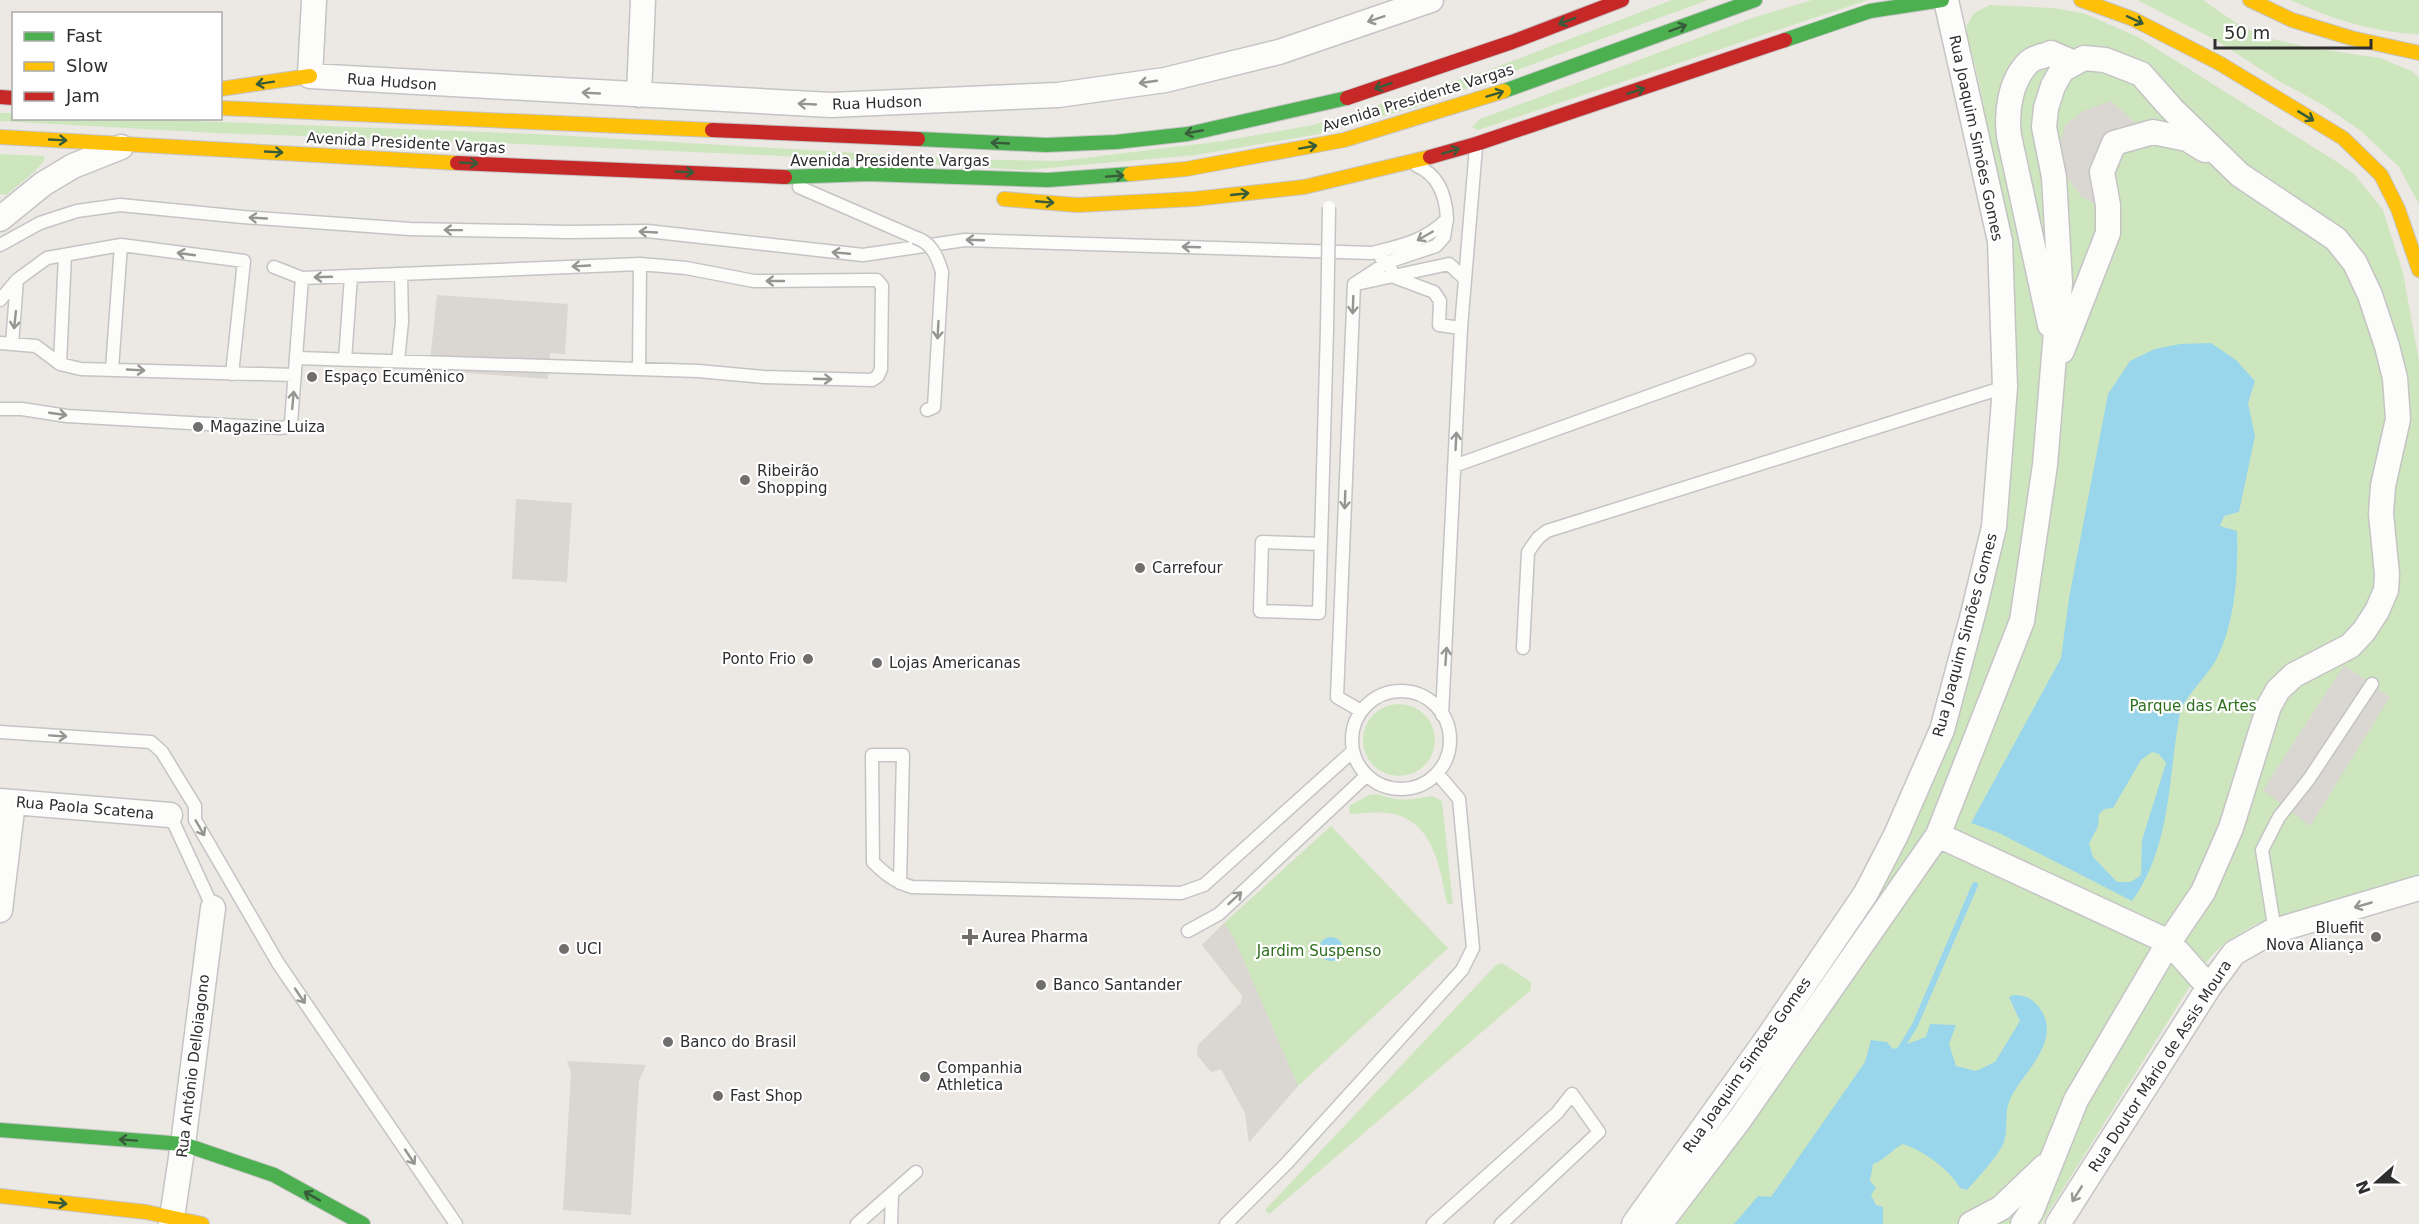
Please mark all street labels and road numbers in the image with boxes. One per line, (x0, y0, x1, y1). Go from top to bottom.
street label: Rua Joaquim Simões Gomes (1945, 33, 2007, 243)
street label: Avenida Presidente Vargas (1320, 60, 1516, 136)
street label: Rua Hudson (346, 70, 438, 94)
street label: Rua Hudson (832, 92, 922, 114)
street label: Avenida Presidente Vargas (306, 129, 506, 157)
street label: Avenida Presidente Vargas (790, 152, 990, 170)
street label: Rua Joaquim Simões Gomes (1929, 531, 2001, 739)
street label: Rua Paola Scatena (15, 793, 155, 823)
street label: Rua Doutor Mário de Assis Moura (2085, 957, 2235, 1175)
street label: Rua Antônio Delloiagono (173, 973, 213, 1159)
street label: Rua Joaquim Simões Gomes (1679, 974, 1815, 1156)

